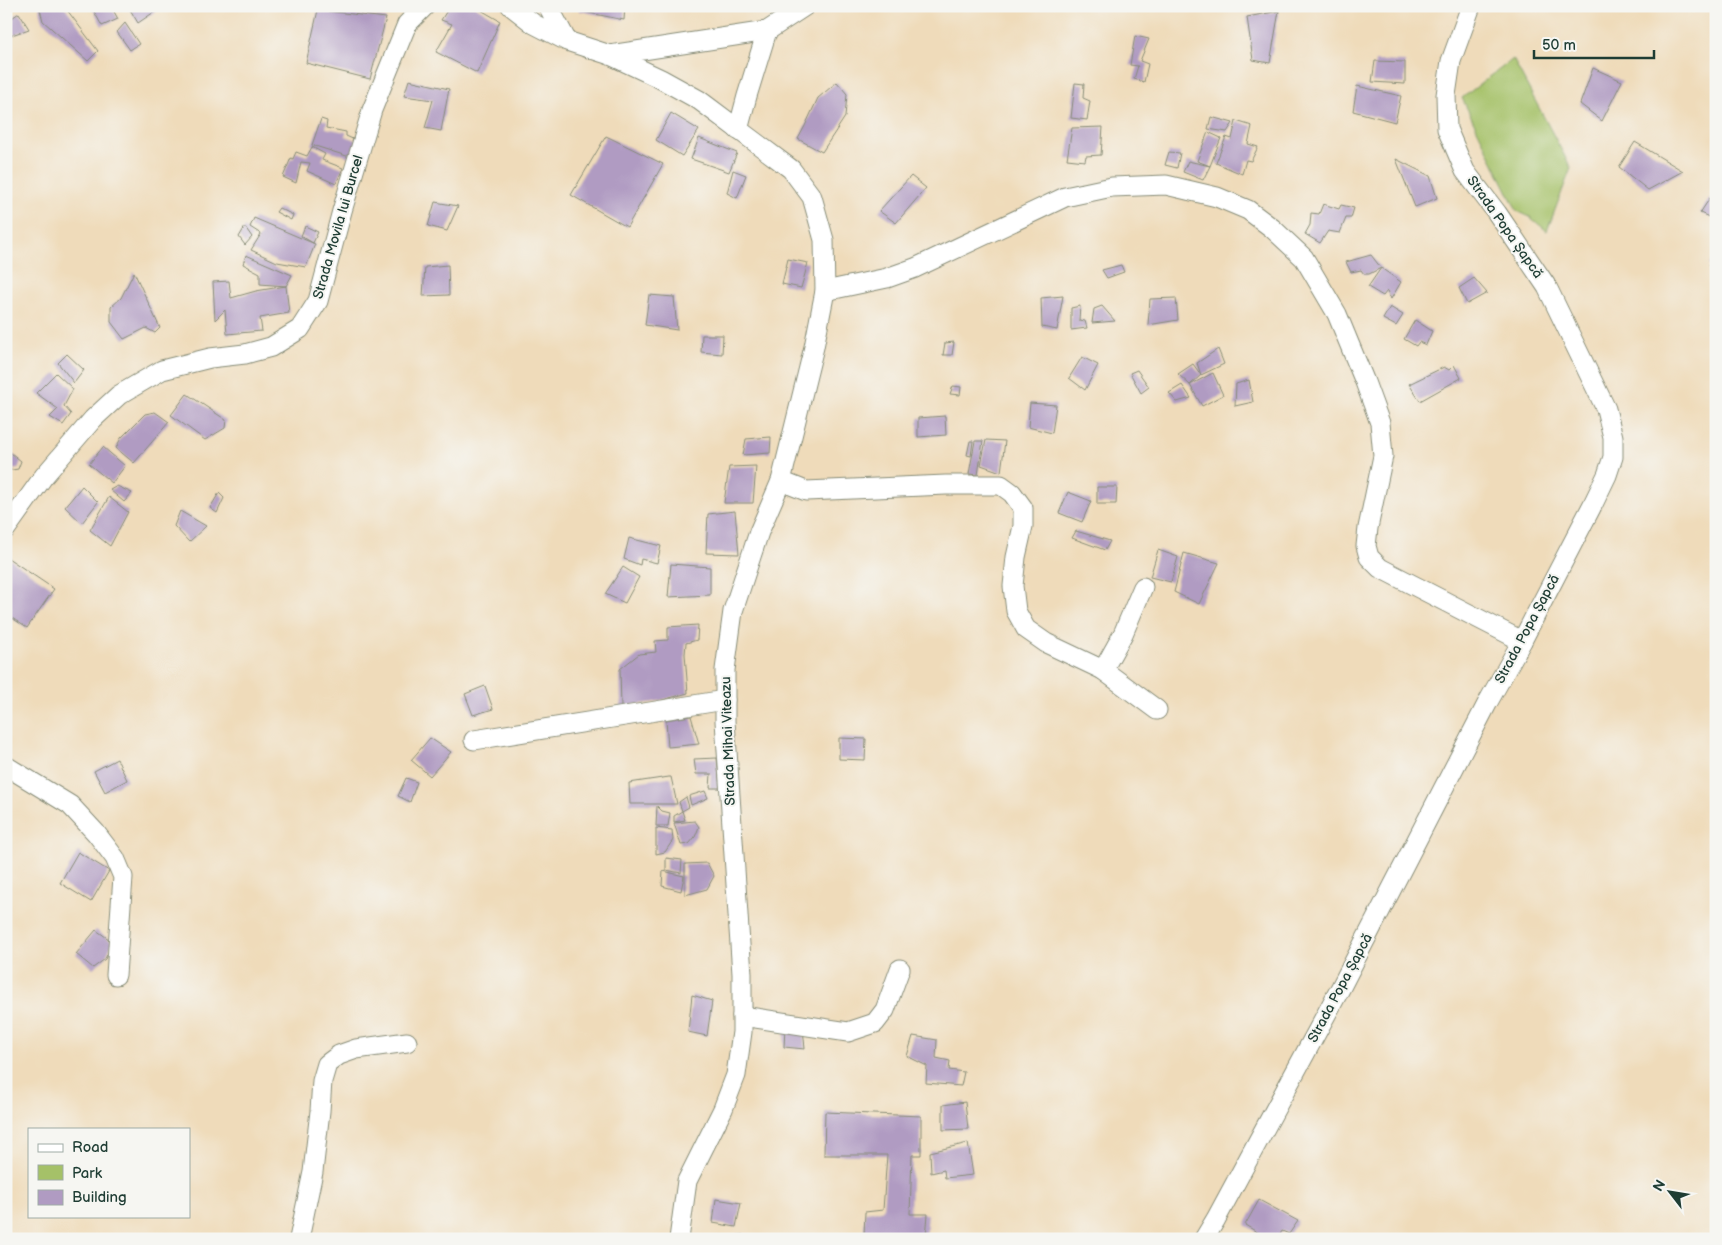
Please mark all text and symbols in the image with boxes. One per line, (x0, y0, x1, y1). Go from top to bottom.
scale bar (1534, 28, 1654, 60)
text: 50 m (1542, 36, 1576, 55)
street label: Strada Movila lui Burcel (309, 153, 367, 301)
street label: Strada Popa Șapcă (1463, 173, 1547, 282)
street label: Strada Popa Șapcă (1491, 571, 1563, 686)
street label: Strada Mihai Viteazu (717, 676, 739, 806)
street label: Strada Popa Șapcă (1304, 930, 1376, 1045)
legend (28, 1128, 190, 1218)
text: Road (72, 1138, 108, 1157)
text: Park (72, 1164, 103, 1183)
north arrow (1644, 1168, 1694, 1218)
text: N (1649, 1177, 1669, 1194)
text: Building (72, 1188, 127, 1207)

